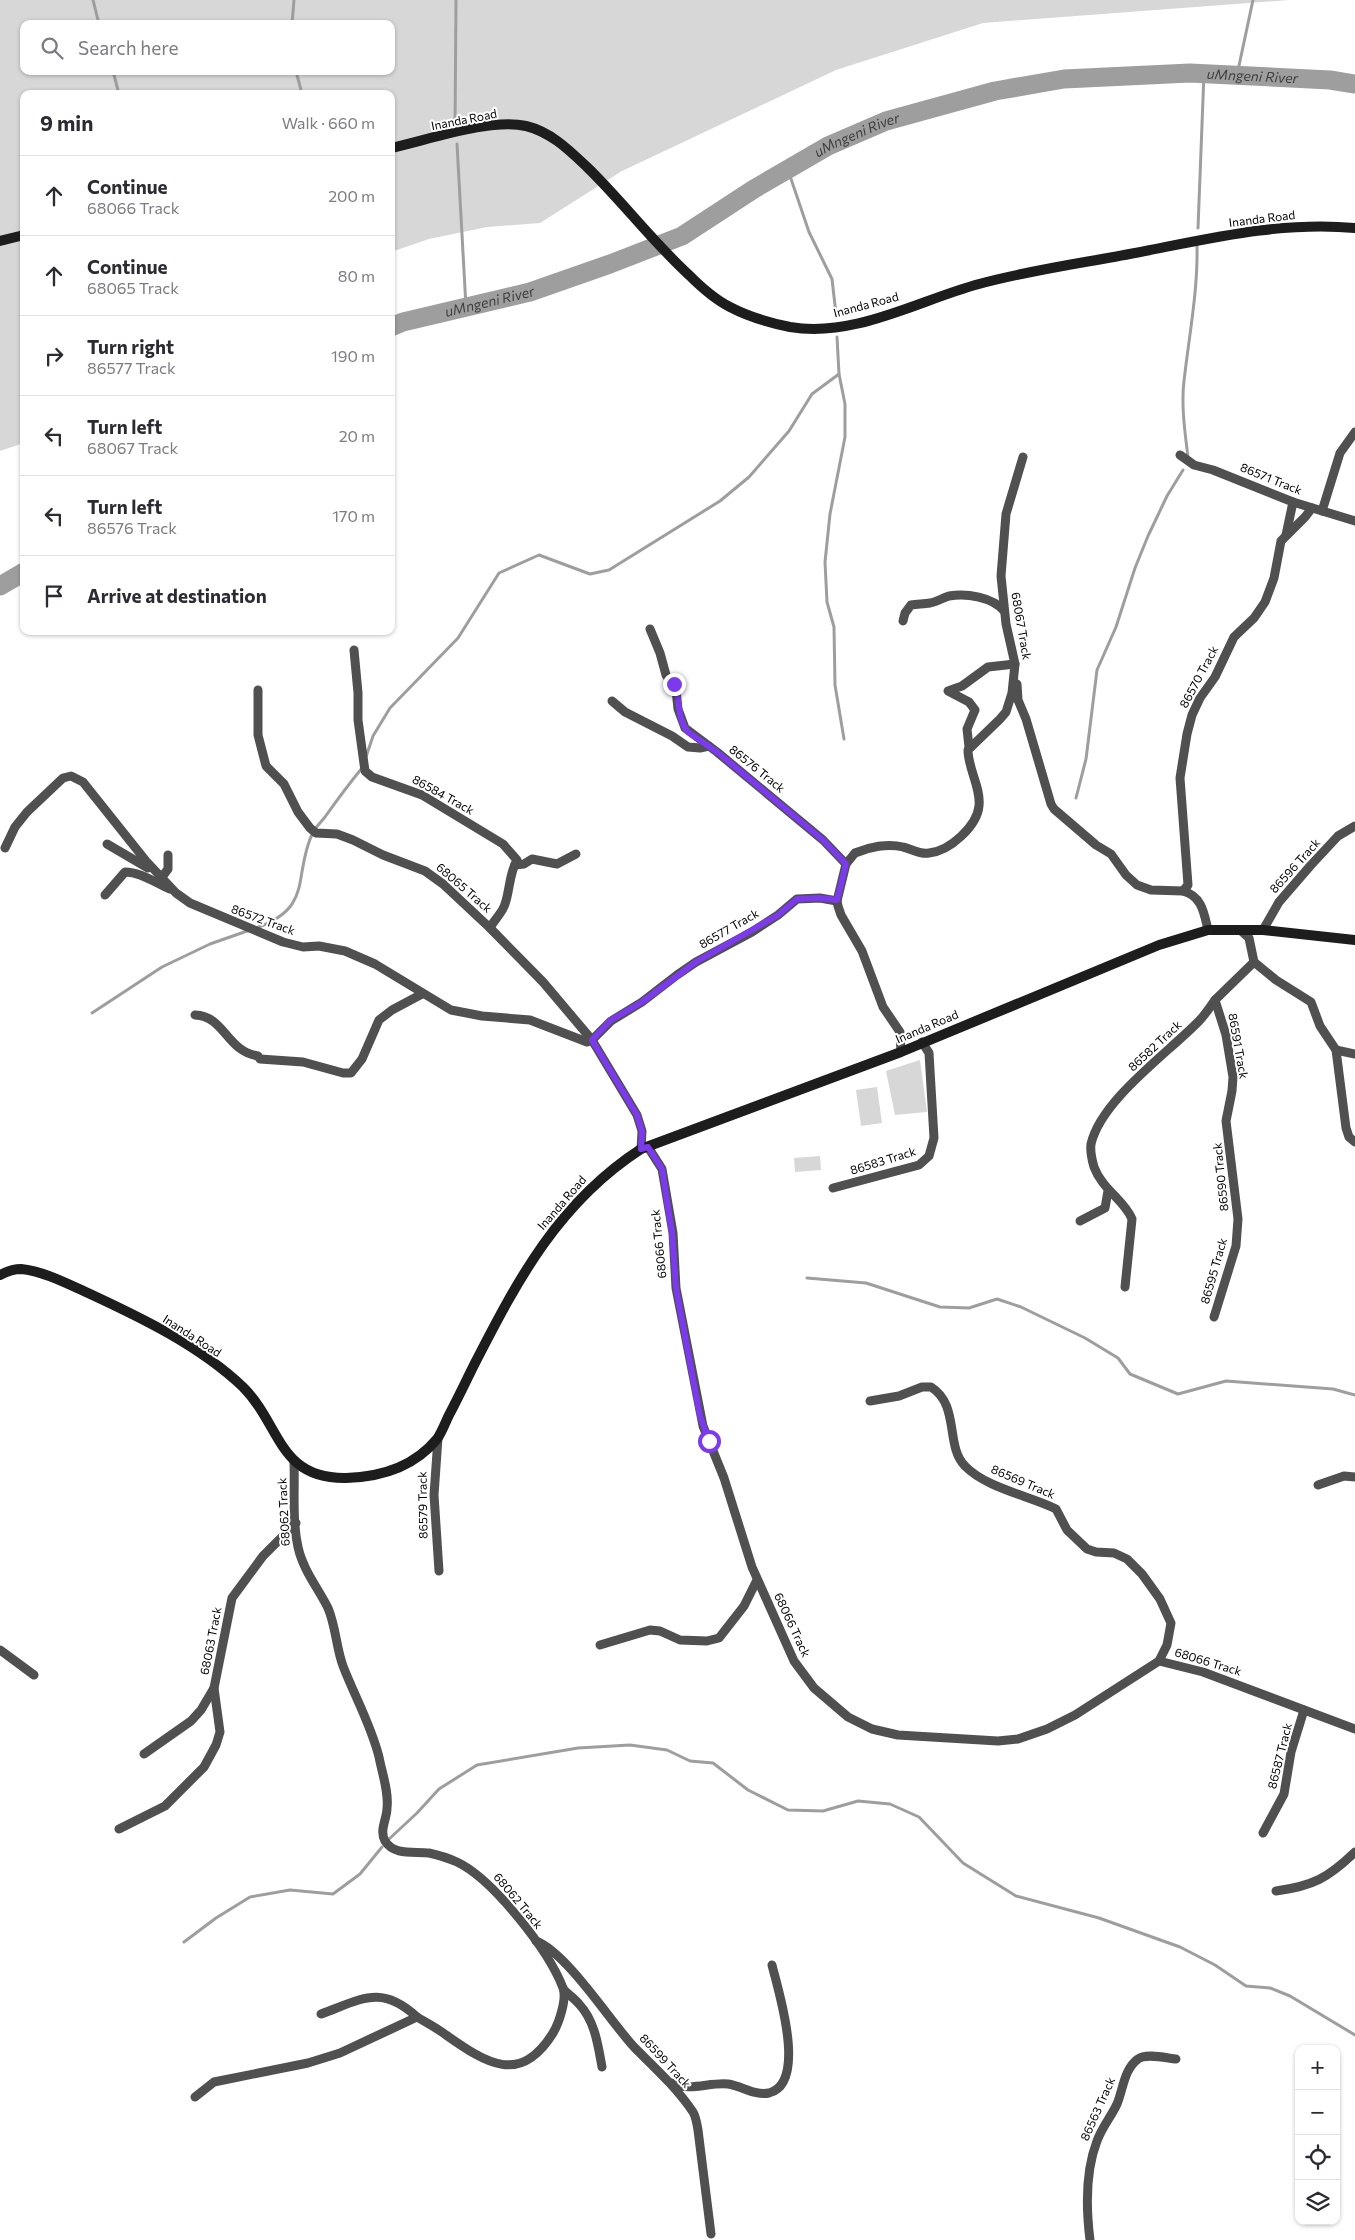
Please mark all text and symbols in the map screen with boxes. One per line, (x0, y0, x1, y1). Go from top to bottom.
search box (20, 20, 395, 75)
icon: search (38, 34, 66, 62)
text: Search here (78, 36, 178, 59)
water label: uMngeni River (1206, 65, 1299, 86)
street label: Inanda Road (430, 106, 498, 132)
water label: uMngeni River (811, 109, 902, 160)
text: 9 min (40, 110, 93, 135)
text: Walk · 660 m (282, 113, 375, 132)
text: Continue (87, 175, 167, 198)
icon: ahead (40, 182, 68, 210)
text: 200 m (328, 186, 375, 205)
text: 68066 Track (87, 198, 179, 217)
street label: Inanda Road (1228, 207, 1296, 229)
text: Continue (87, 255, 167, 278)
icon: ahead (40, 262, 68, 290)
text: 80 m (338, 266, 375, 285)
text: 68065 Track (87, 278, 179, 297)
water label: uMngeni River (443, 282, 537, 320)
street label: Inanda Road (832, 289, 900, 319)
text: Turn right (87, 335, 174, 358)
icon: right (40, 342, 68, 370)
text: 190 m (331, 346, 375, 365)
text: 86577 Track (87, 358, 176, 377)
text: Turn left (87, 415, 162, 438)
icon: left (40, 422, 68, 450)
text: 20 m (339, 426, 375, 445)
text: 68067 Track (87, 438, 178, 457)
street label: 86571 Track (1238, 459, 1305, 497)
text: Turn left (87, 495, 162, 518)
icon: left (40, 502, 68, 530)
text: 170 m (332, 506, 375, 525)
text: 86576 Track (87, 518, 177, 537)
icon: arrive (40, 582, 68, 610)
text: Arrive at destination (87, 584, 267, 607)
street label: 68067 Track (1009, 591, 1035, 661)
street label: 86570 Track (1176, 643, 1220, 710)
route end (663, 673, 686, 696)
street label: 86576 Track (727, 742, 789, 795)
street label: 86584 Track (410, 771, 477, 817)
street label: 86596 Track (1266, 835, 1323, 895)
street label: 68065 Track (434, 859, 496, 915)
street label: 86572 Track (230, 901, 298, 937)
street label: 86577 Track (696, 905, 761, 951)
street label: Inanda Road (893, 1007, 960, 1046)
street label: 86591 Track (1226, 1012, 1252, 1080)
street label: 86582 Track (1125, 1017, 1184, 1073)
street label: 86590 Track (1209, 1142, 1231, 1212)
street label: 86583 Track (848, 1143, 918, 1177)
street label: Inanda Road (534, 1172, 589, 1232)
street label: 68066 Track (647, 1208, 669, 1279)
street label: 86595 Track (1197, 1236, 1229, 1305)
street label: Inanda Road (161, 1311, 224, 1359)
route start (698, 1430, 721, 1453)
street label: 86569 Track (989, 1461, 1058, 1501)
street label: 86579 Track (414, 1471, 430, 1539)
street label: 68062 Track (274, 1477, 292, 1547)
street label: 68066 Track (772, 1590, 814, 1659)
street label: 68063 Track (197, 1605, 224, 1676)
street label: 68066 Track (1173, 1644, 1244, 1678)
street label: 86587 Track (1264, 1721, 1294, 1790)
street label: 68062 Track (491, 1870, 547, 1932)
street label: 86599 Track (637, 2031, 695, 2090)
map controls (1295, 2045, 1340, 2225)
button: + (1295, 2045, 1340, 2090)
street label: 86563 Track (1077, 2074, 1117, 2142)
button: − (1295, 2090, 1340, 2135)
button: locate (1295, 2135, 1340, 2180)
button: layers (1295, 2180, 1340, 2225)

